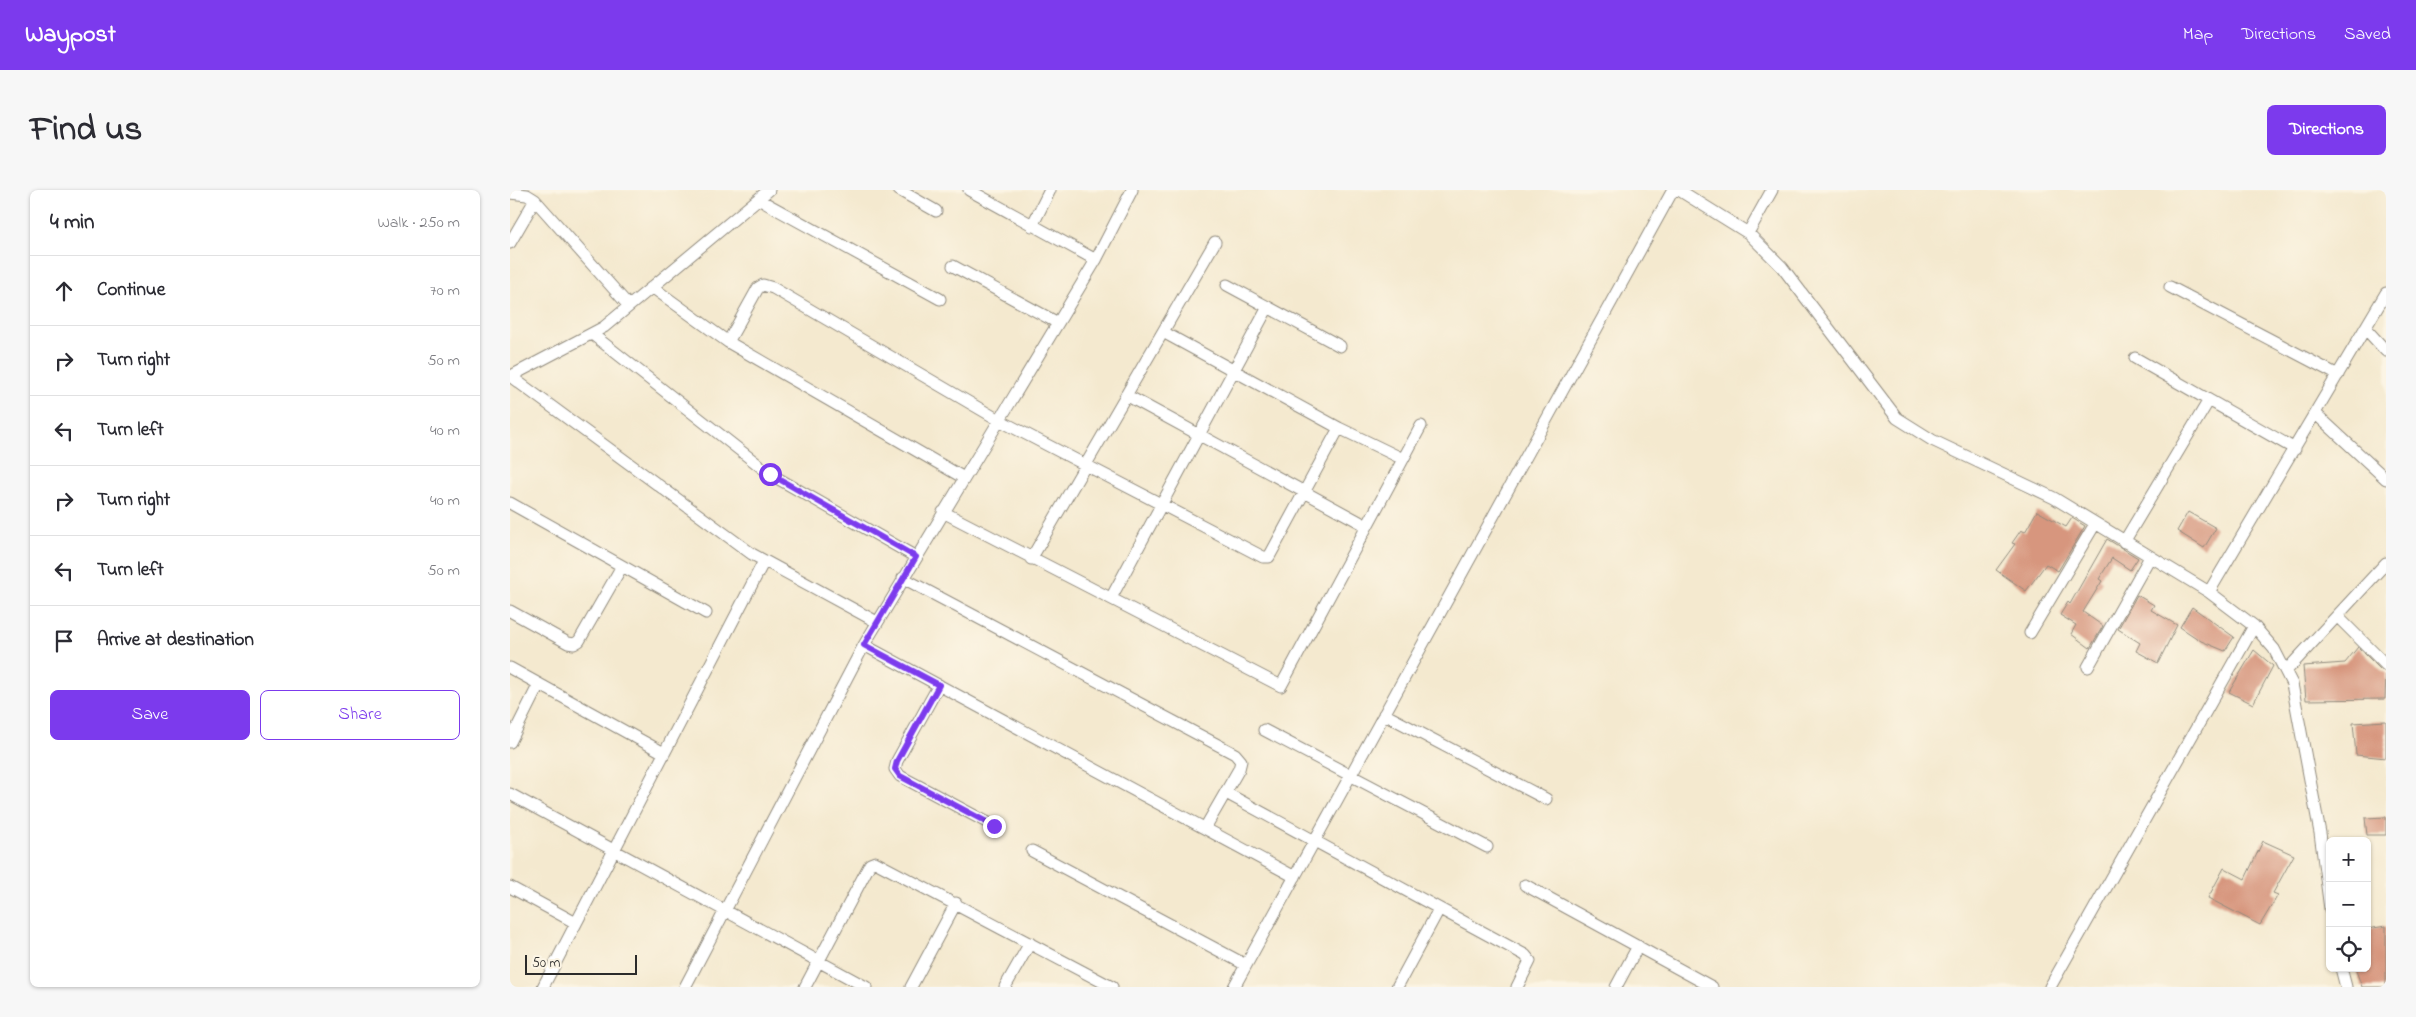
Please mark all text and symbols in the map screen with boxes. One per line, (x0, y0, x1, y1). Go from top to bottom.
text: Waypost (25, 18, 116, 53)
text: Map (2183, 22, 2213, 48)
text: Directions (2241, 22, 2316, 48)
text: Saved (2344, 22, 2391, 48)
text: Find us (30, 105, 142, 156)
button: Directions (2267, 105, 2386, 155)
text: 4 min (50, 208, 94, 238)
text: Walk · 250 m (377, 211, 460, 235)
icon: ahead (50, 277, 78, 305)
text: Continue (97, 277, 165, 304)
text: 70 m (430, 279, 460, 303)
icon: right (50, 347, 78, 375)
text: Turn right (97, 347, 170, 374)
text: 50 m (428, 349, 460, 373)
icon: left (50, 417, 78, 445)
text: Turn left (97, 417, 164, 444)
text: 40 m (430, 419, 460, 443)
route start (759, 463, 782, 486)
icon: right (50, 487, 78, 515)
text: Turn right (97, 487, 170, 514)
text: 40 m (430, 489, 460, 513)
icon: left (50, 557, 78, 585)
text: Turn left (97, 557, 164, 584)
text: 50 m (428, 559, 460, 583)
icon: arrive (50, 627, 78, 655)
text: Arrive at destination (97, 627, 254, 654)
button: Save (50, 690, 250, 740)
button: Share (260, 690, 460, 740)
route end (983, 815, 1006, 838)
map controls (2326, 837, 2371, 972)
button: + (2326, 837, 2371, 882)
button: − (2326, 882, 2371, 927)
button: locate (2326, 927, 2371, 972)
scale bar (525, 952, 638, 975)
text: 50 m (532, 953, 560, 974)

